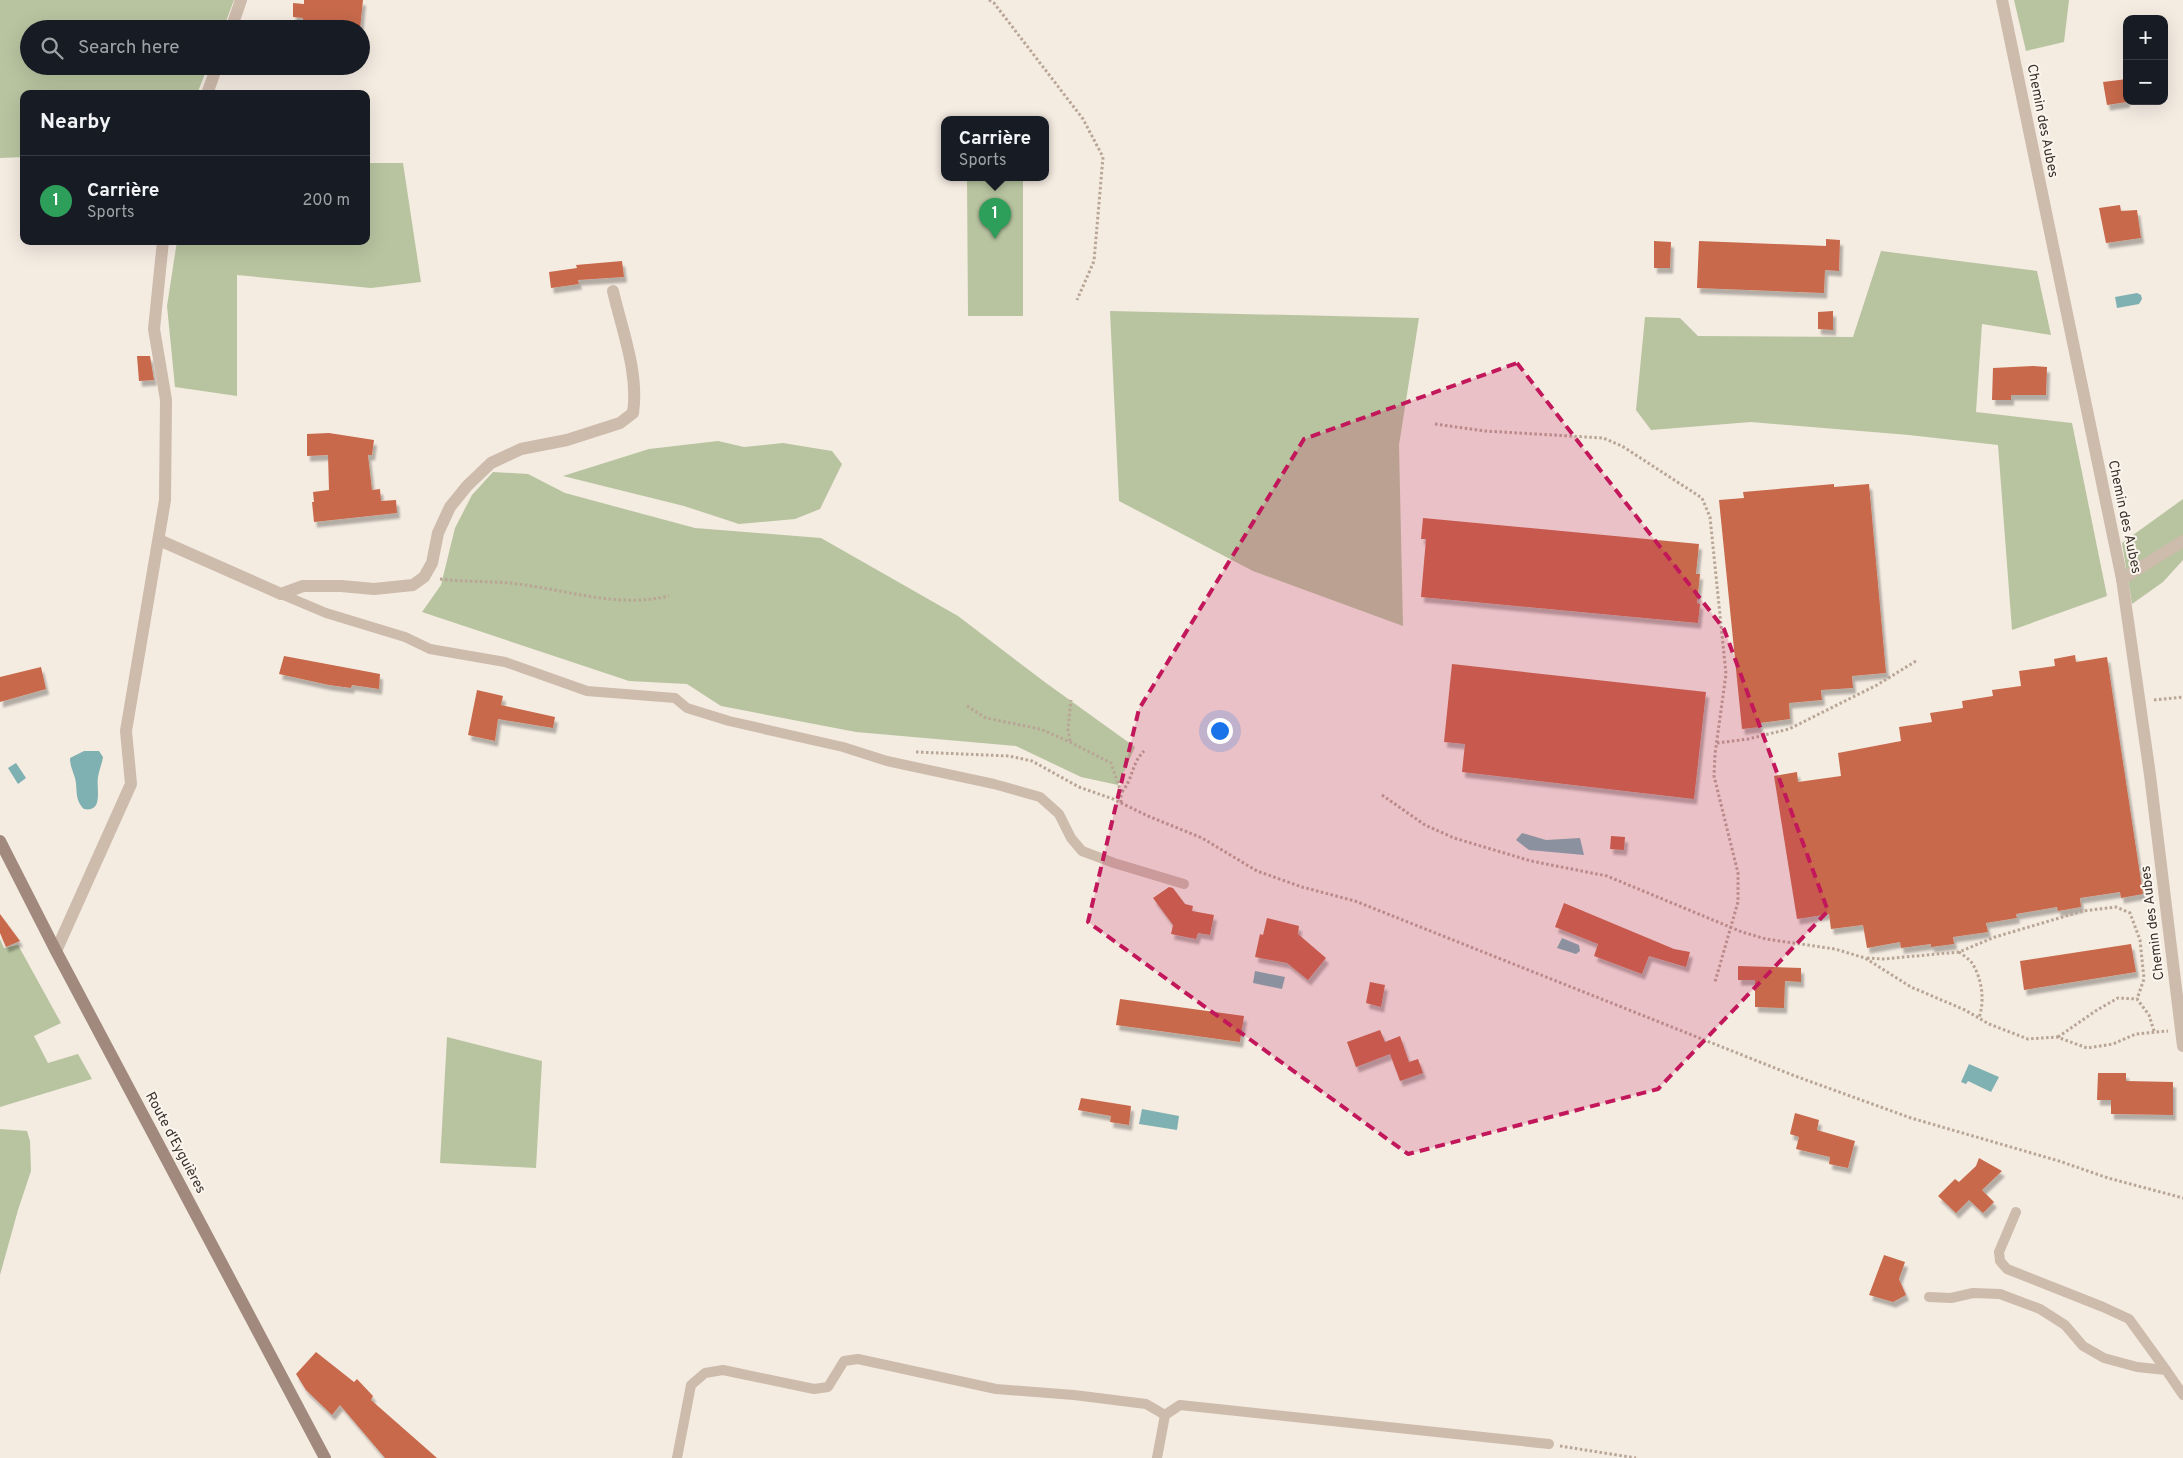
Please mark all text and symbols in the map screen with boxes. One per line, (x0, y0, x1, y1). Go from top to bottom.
map controls (2123, 15, 2168, 105)
button: + (2123, 15, 2168, 60)
search box (20, 20, 370, 75)
icon: search (38, 34, 66, 62)
text: Search here (78, 36, 180, 60)
button: − (2123, 60, 2168, 105)
street label: Chemin des Aubes (2023, 63, 2061, 179)
text: Nearby (40, 109, 111, 136)
popup (941, 116, 1049, 181)
text: Carrière (959, 127, 1031, 151)
text: Sports (959, 151, 1006, 171)
text: Carrière (87, 179, 159, 203)
text: 1 (53, 191, 59, 211)
text: 200 m (302, 191, 350, 211)
pin: 1 (979, 198, 1011, 239)
text: Sports (87, 203, 135, 223)
street label: Chemin des Aubes (2104, 459, 2144, 575)
your location (1207, 718, 1233, 744)
street label: Chemin des Aubes (2138, 865, 2168, 981)
street label: Route d'Eyguières (141, 1089, 209, 1197)

